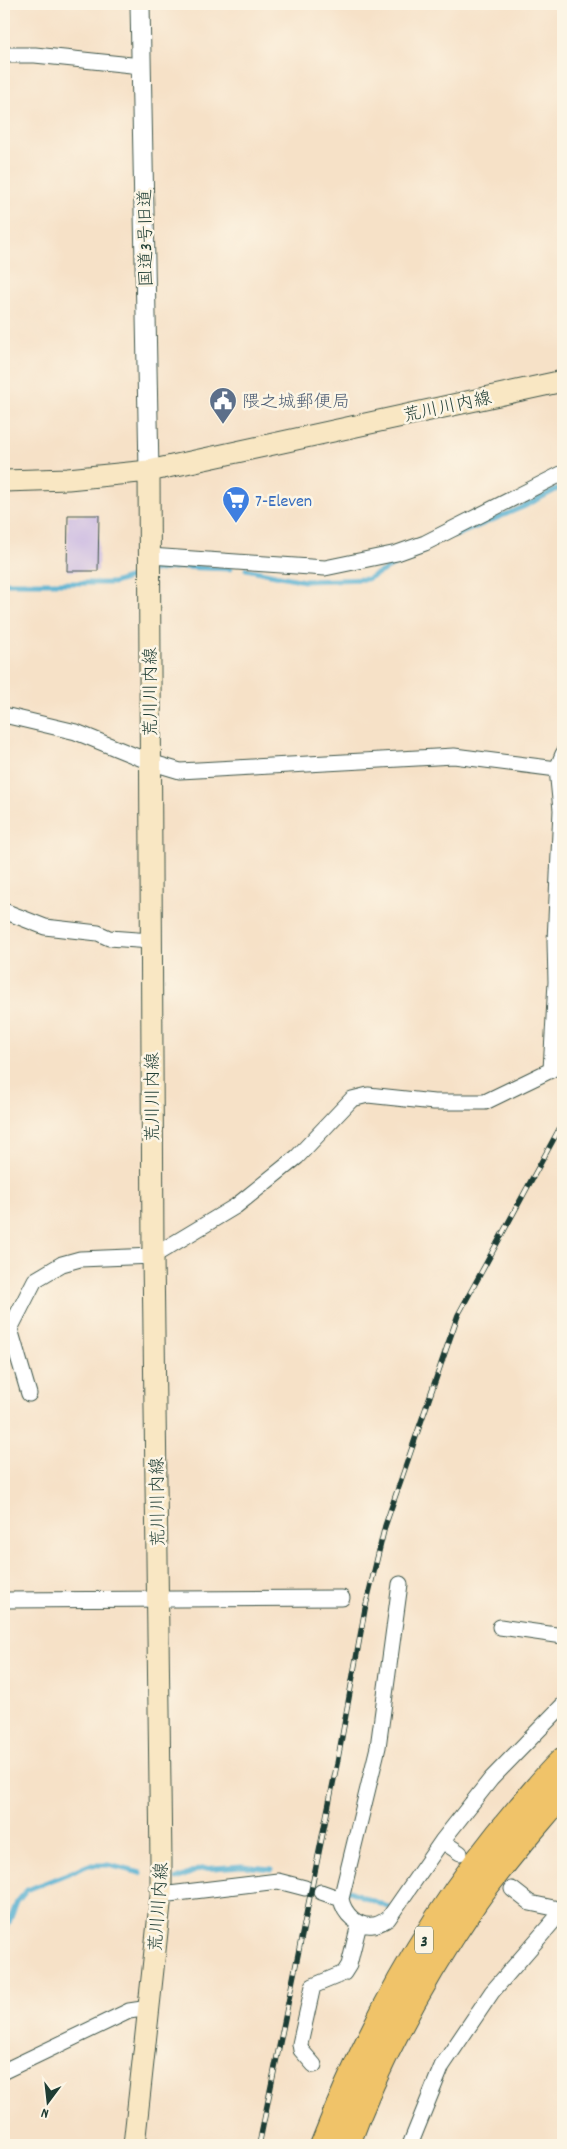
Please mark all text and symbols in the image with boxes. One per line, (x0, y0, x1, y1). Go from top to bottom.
street label: 国道3号旧道 (134, 189, 161, 287)
public building icon: 隈之城郵便局 (208, 386, 238, 425)
street label: 荒川川内線 (401, 387, 494, 430)
place label: 隈之城郵便局 (242, 391, 350, 416)
supermarket icon: 7-Eleven (221, 485, 251, 524)
place label: 7-Eleven (255, 490, 312, 515)
street label: 荒川川内線 (140, 647, 165, 737)
street label: 荒川川内線 (142, 1052, 167, 1142)
street label: 荒川川内線 (146, 1457, 173, 1547)
street label: 荒川川内線 (145, 1861, 176, 1953)
road number: 3 (415, 1926, 433, 1954)
north arrow (22, 2076, 72, 2126)
text: N (39, 2102, 51, 2123)

